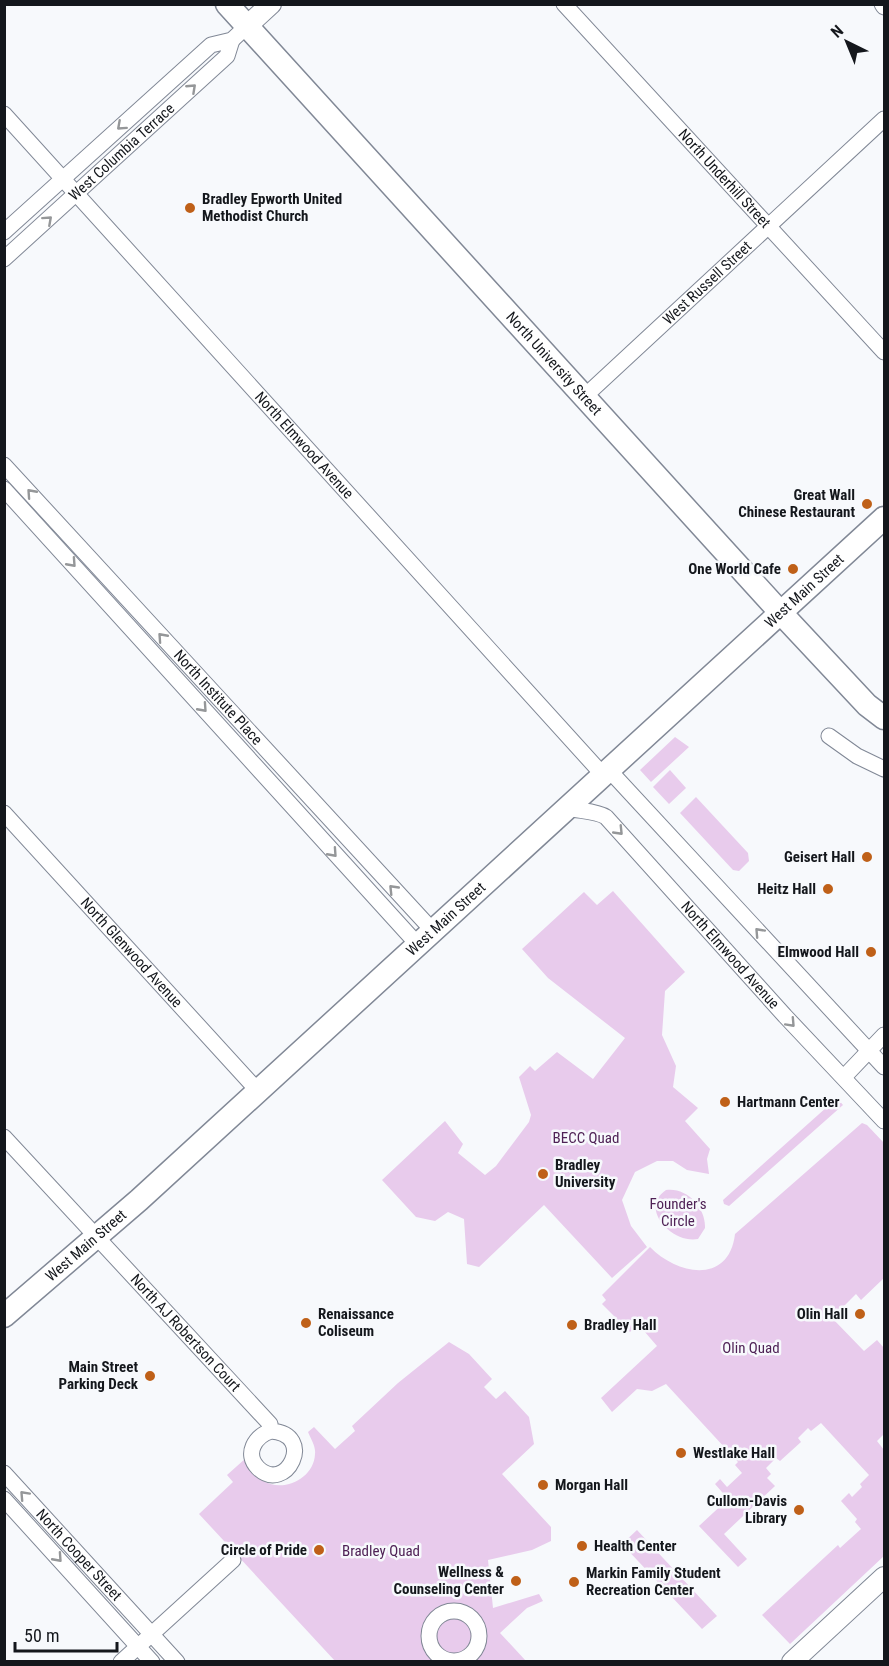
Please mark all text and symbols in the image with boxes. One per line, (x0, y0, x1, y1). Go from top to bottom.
north arrow (817, 12, 877, 72)
text: N (827, 21, 847, 42)
one-way arrow (185, 84, 196, 95)
street label: West Columbia Terrace (65, 99, 178, 205)
one-way arrow (117, 119, 128, 130)
street label: North Underhill Street (674, 125, 774, 232)
place label: Bradley Epworth United Methodist Church (202, 190, 342, 225)
marker: Bradley Epworth United Methodist Church (183, 201, 197, 215)
one-way arrow (41, 216, 52, 227)
street label: West Russell Street (659, 237, 755, 328)
street label: North University Street (502, 308, 606, 419)
street label: North Elmwood Avenue (251, 388, 357, 502)
place label: Great Wall Chinese Restaurant (738, 486, 855, 521)
one-way arrow (27, 490, 38, 500)
marker: Great Wall Chinese Restaurant (860, 497, 874, 511)
street label: West Main Street (761, 550, 848, 632)
one-way arrow (65, 557, 76, 567)
place label: One World Cafe (688, 560, 781, 578)
marker: One World Cafe (786, 562, 800, 576)
one-way arrow (158, 634, 169, 644)
street label: North Institute Place (170, 646, 266, 749)
one-way arrow (196, 701, 207, 712)
one-way arrow (612, 824, 623, 834)
one-way arrow (326, 846, 337, 857)
place label: Geisert Hall (784, 848, 855, 866)
marker: Geisert Hall (860, 850, 874, 864)
street label: West Main Street (403, 878, 489, 960)
place label: Heitz Hall (757, 880, 816, 898)
marker: Heitz Hall (821, 882, 835, 896)
one-way arrow (389, 886, 400, 896)
street label: North Glenwood Avenue (77, 894, 186, 1011)
street label: North Elmwood Avenue (677, 898, 783, 1012)
one-way arrow (755, 928, 766, 939)
place label: Elmwood Hall (778, 943, 859, 961)
marker: Elmwood Hall (864, 945, 878, 959)
one-way arrow (784, 1016, 795, 1027)
place label: Hartmann Center (737, 1093, 840, 1111)
marker: Hartmann Center (718, 1095, 732, 1109)
park label: BECC Quad (553, 1129, 620, 1147)
place label: Bradley University (555, 1156, 616, 1191)
marker: Bradley University (536, 1167, 550, 1181)
park label: Founder's Circle (649, 1195, 707, 1230)
street label: West Main Street (42, 1206, 130, 1285)
street label: North AJ Robertson Court (127, 1270, 244, 1395)
place label: Renaissance Coliseum (318, 1305, 394, 1340)
place label: Olin Hall (797, 1305, 848, 1323)
marker: Olin Hall (853, 1307, 867, 1321)
marker: Renaissance Coliseum (299, 1316, 313, 1330)
place label: Bradley Hall (584, 1316, 657, 1334)
marker: Bradley Hall (565, 1318, 579, 1332)
park label: Olin Quad (722, 1339, 780, 1357)
place label: Main Street Parking Deck (58, 1358, 139, 1393)
marker: Main Street Parking Deck (143, 1369, 157, 1383)
place label: Westlake Hall (693, 1444, 775, 1462)
marker: Westlake Hall (674, 1446, 688, 1460)
place label: Morgan Hall (555, 1476, 628, 1494)
marker: Morgan Hall (536, 1478, 550, 1492)
one-way arrow (20, 1491, 31, 1501)
place label: Cullom-Davis Library (707, 1492, 787, 1527)
marker: Cullom-Davis Library (792, 1503, 806, 1517)
street label: North Cooper Street (32, 1505, 125, 1605)
place label: Health Center (594, 1537, 677, 1555)
marker: Health Center (575, 1539, 589, 1553)
place label: Circle of Pride (221, 1541, 307, 1559)
park label: Bradley Quad (342, 1542, 420, 1560)
marker: Circle of Pride (312, 1543, 326, 1557)
one-way arrow (51, 1551, 62, 1562)
place label: Wellness & Counseling Center (393, 1563, 504, 1598)
place label: Markin Family Student Recreation Center (586, 1564, 721, 1599)
marker: Wellness & Counseling Center (509, 1574, 523, 1588)
marker: Markin Family Student Recreation Center (567, 1575, 581, 1589)
scale bar (15, 1615, 117, 1653)
text: 50 m (24, 1625, 59, 1646)

